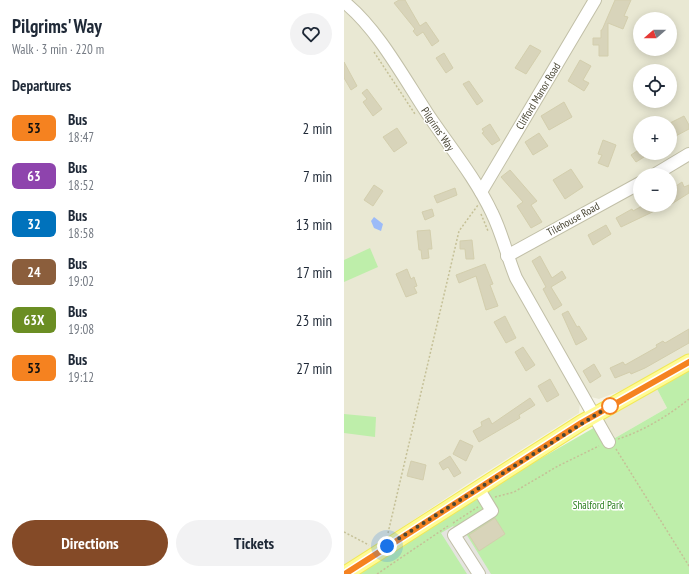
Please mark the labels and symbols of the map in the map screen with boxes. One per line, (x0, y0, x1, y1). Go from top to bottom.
north arrow (633, 12, 677, 56)
street label: Clifford Manor Road (513, 60, 564, 132)
street label: Pilgrims' Way (418, 104, 458, 154)
street label: Tilehouse Road (544, 199, 602, 239)
unlabelled marker (601, 397, 619, 415)
park label: Shalford Park (573, 498, 624, 512)
your location (377, 536, 397, 556)

